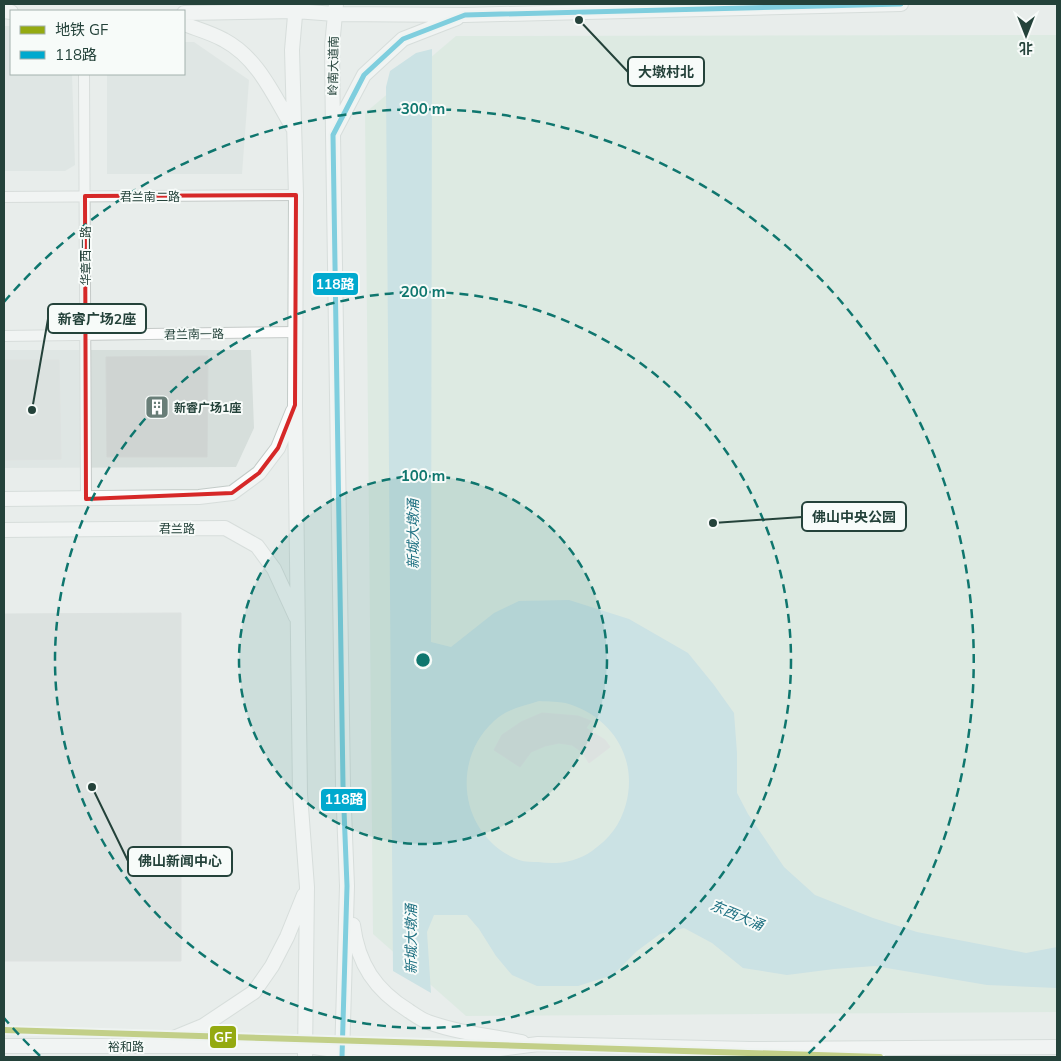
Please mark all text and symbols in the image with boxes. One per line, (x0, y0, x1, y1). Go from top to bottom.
legend (10, 10, 185, 75)
north arrow (1001, 10, 1051, 60)
text: 地铁 GF (55, 20, 108, 39)
street label: 岭南大道南 (325, 36, 341, 96)
text: 北 (1019, 39, 1033, 57)
text: 118路 (55, 45, 97, 64)
callout: 大墩村北 (628, 57, 704, 86)
text: 大墩村北 (638, 63, 694, 81)
text: 300 m (401, 99, 445, 118)
street label: 君兰南二路 (120, 189, 180, 204)
street label: 华章西二路 (78, 226, 93, 286)
line badge: 118路 (312, 272, 359, 296)
text: 118路 (315, 275, 355, 293)
text: 200 m (401, 282, 445, 301)
callout: 新睿广场2座 (48, 304, 146, 333)
text: 新睿广场2座 (58, 310, 136, 328)
street label: 君兰南一路 (164, 326, 224, 342)
building icon: 新睿广场1座 (144, 394, 170, 420)
place label: 新睿广场1座 (174, 400, 241, 415)
text: 100 m (401, 466, 445, 485)
water label: 新城大墩涌 (404, 497, 422, 569)
callout: 佛山中央公园 (802, 502, 906, 531)
text: 佛山中央公园 (812, 508, 896, 526)
street label: 君兰路 (159, 521, 195, 536)
centre of rings (414, 651, 432, 669)
line badge: 118路 (320, 788, 367, 812)
text: 118路 (324, 790, 364, 808)
callout: 佛山新闻中心 (128, 847, 232, 876)
text: 佛山新闻中心 (138, 852, 222, 870)
water label: 东西大涌 (708, 896, 768, 935)
water label: 新城大墩涌 (402, 902, 420, 974)
line badge: GF (209, 1025, 237, 1049)
text: GF (214, 1028, 232, 1046)
street label: 裕和路 (108, 1039, 144, 1054)

